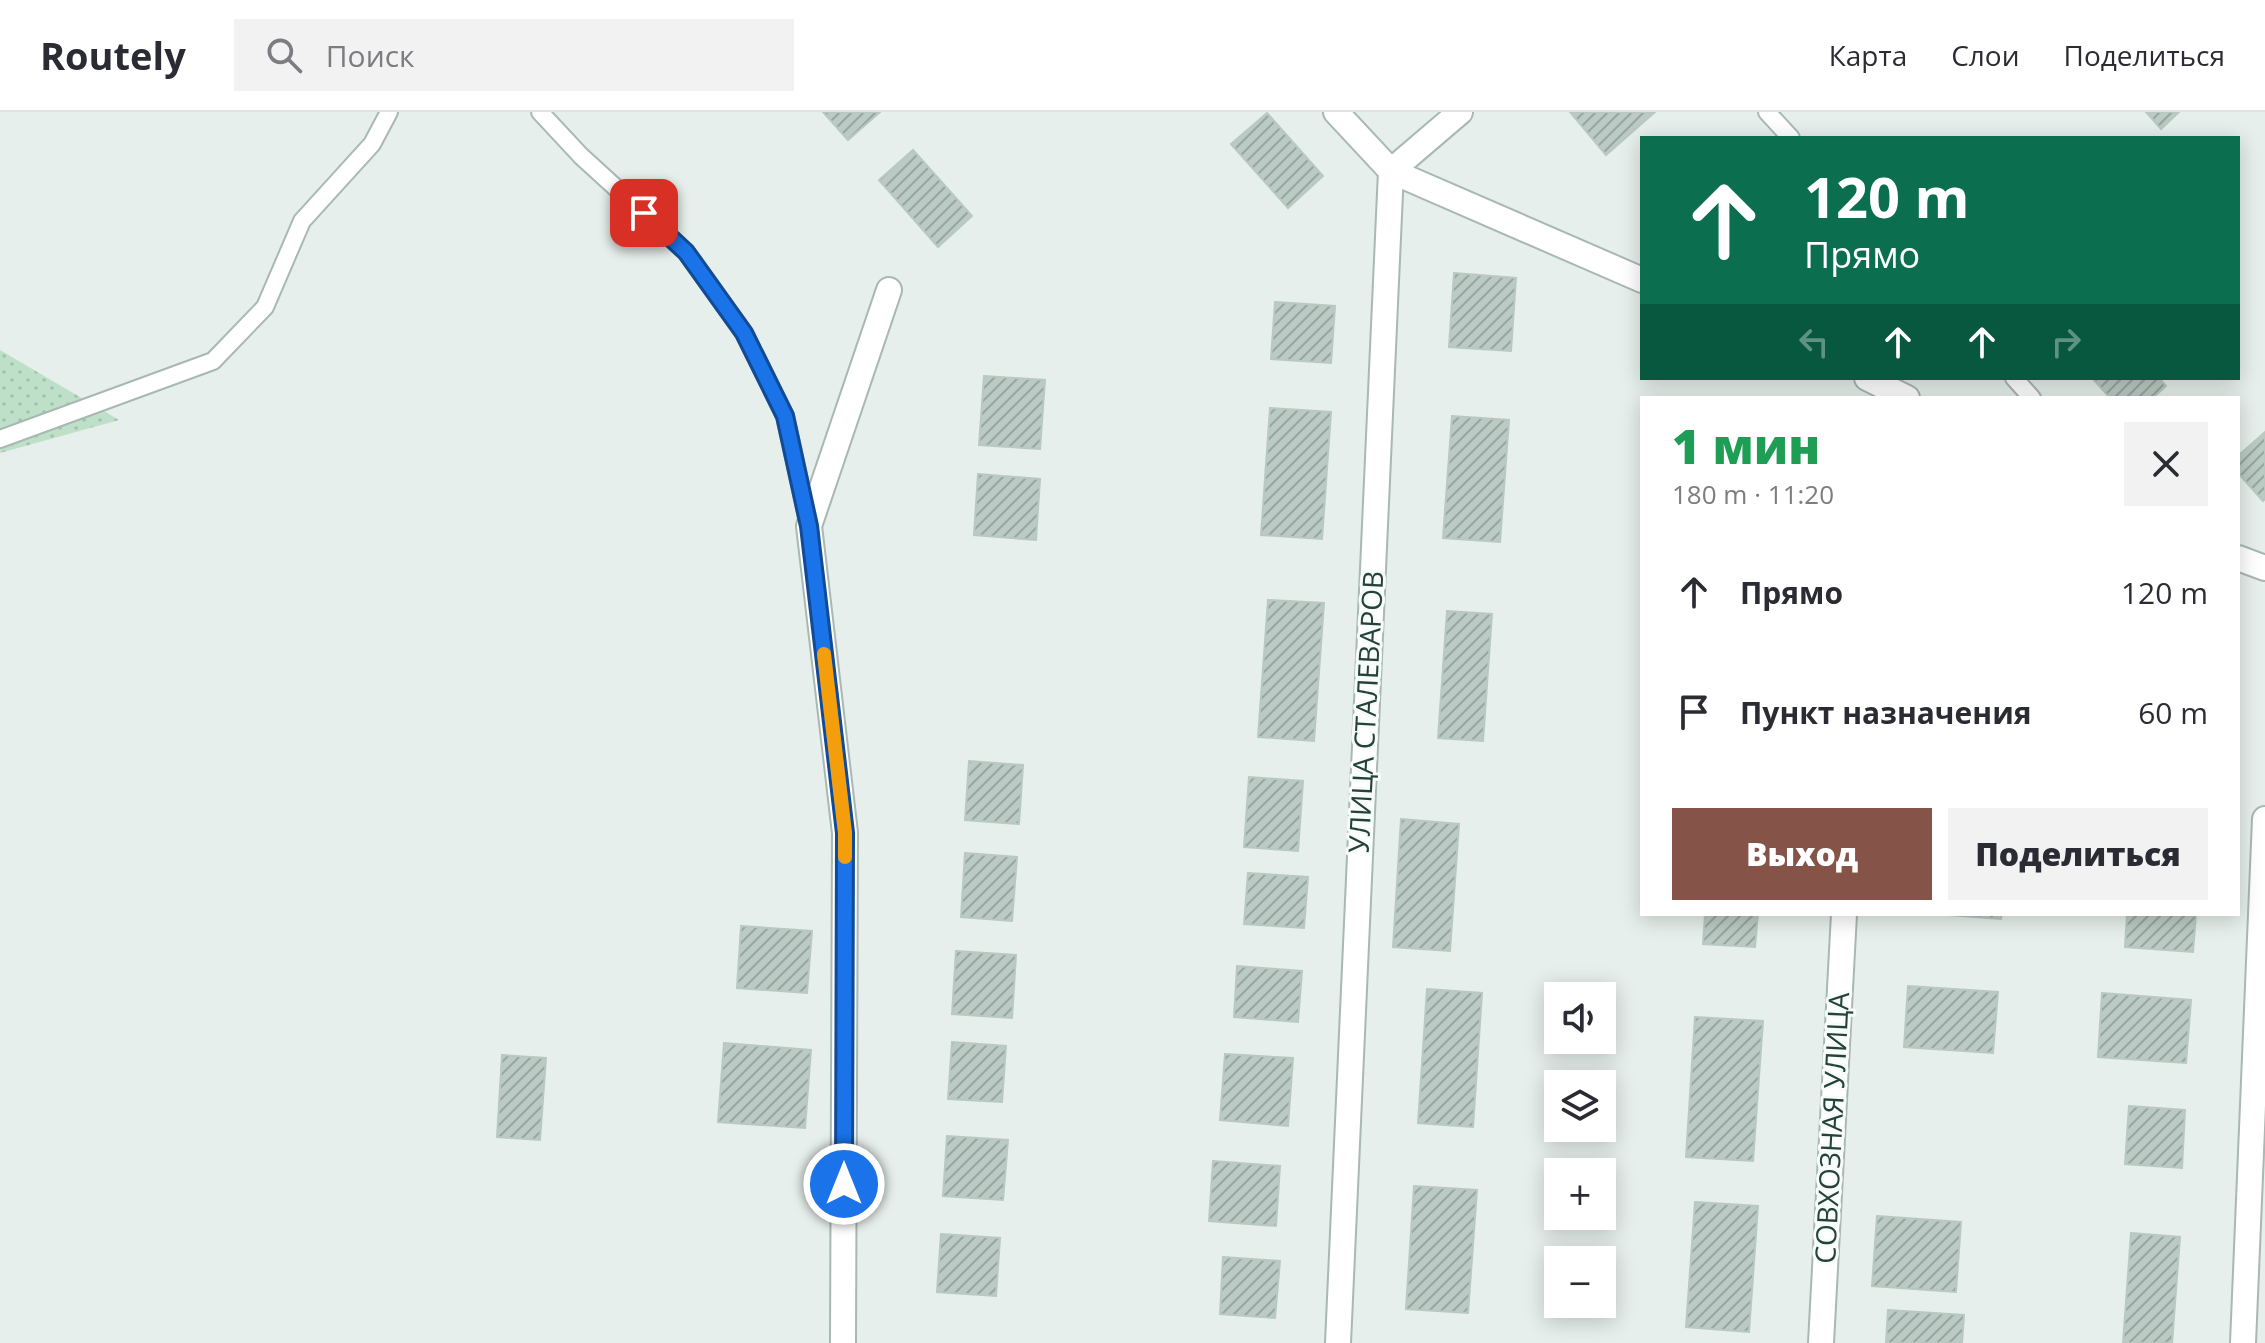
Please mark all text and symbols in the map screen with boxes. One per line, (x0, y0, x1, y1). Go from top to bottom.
search box (234, 19, 794, 91)
text: Routely (40, 29, 186, 81)
icon: search (262, 33, 306, 77)
text: Поиск (326, 35, 415, 76)
text: Карта (1829, 36, 1907, 74)
text: Слои (1951, 36, 2020, 74)
text: Поделиться (2064, 36, 2225, 74)
text: 120 m (1804, 158, 1970, 234)
icon: ahead (1672, 168, 1776, 272)
pin (610, 179, 678, 247)
icon: arrive (622, 191, 666, 235)
text: Прямо (1804, 230, 1920, 279)
icon: left (1792, 320, 1836, 364)
icon: ahead (1876, 320, 1920, 364)
icon: ahead (1960, 320, 2004, 364)
icon: right (2044, 320, 2088, 364)
text: 1 мин (1672, 413, 1820, 478)
button: close (2124, 422, 2208, 506)
text: 180 m · 11:20 (1672, 476, 1834, 512)
street label: УЛИЦА СТАЛЕВАРОВ (1339, 570, 1391, 854)
icon: ahead (1672, 570, 1716, 614)
text: Прямо (1740, 572, 1843, 613)
text: 120 m (2121, 572, 2208, 613)
icon: arrive (1672, 690, 1716, 734)
text: Пункт назначения (1740, 692, 2032, 733)
text: 60 m (2138, 692, 2208, 733)
button: Выход (1672, 808, 1932, 900)
button: Поделиться (1948, 808, 2208, 900)
map controls (1544, 982, 1616, 1318)
button: sound (1544, 982, 1616, 1054)
street label: СОВХОЗНАЯ УЛИЦА (1805, 991, 1857, 1265)
button: layers (1544, 1070, 1616, 1142)
position arrow (802, 1142, 886, 1226)
button: + (1544, 1158, 1616, 1230)
button: − (1544, 1246, 1616, 1318)

